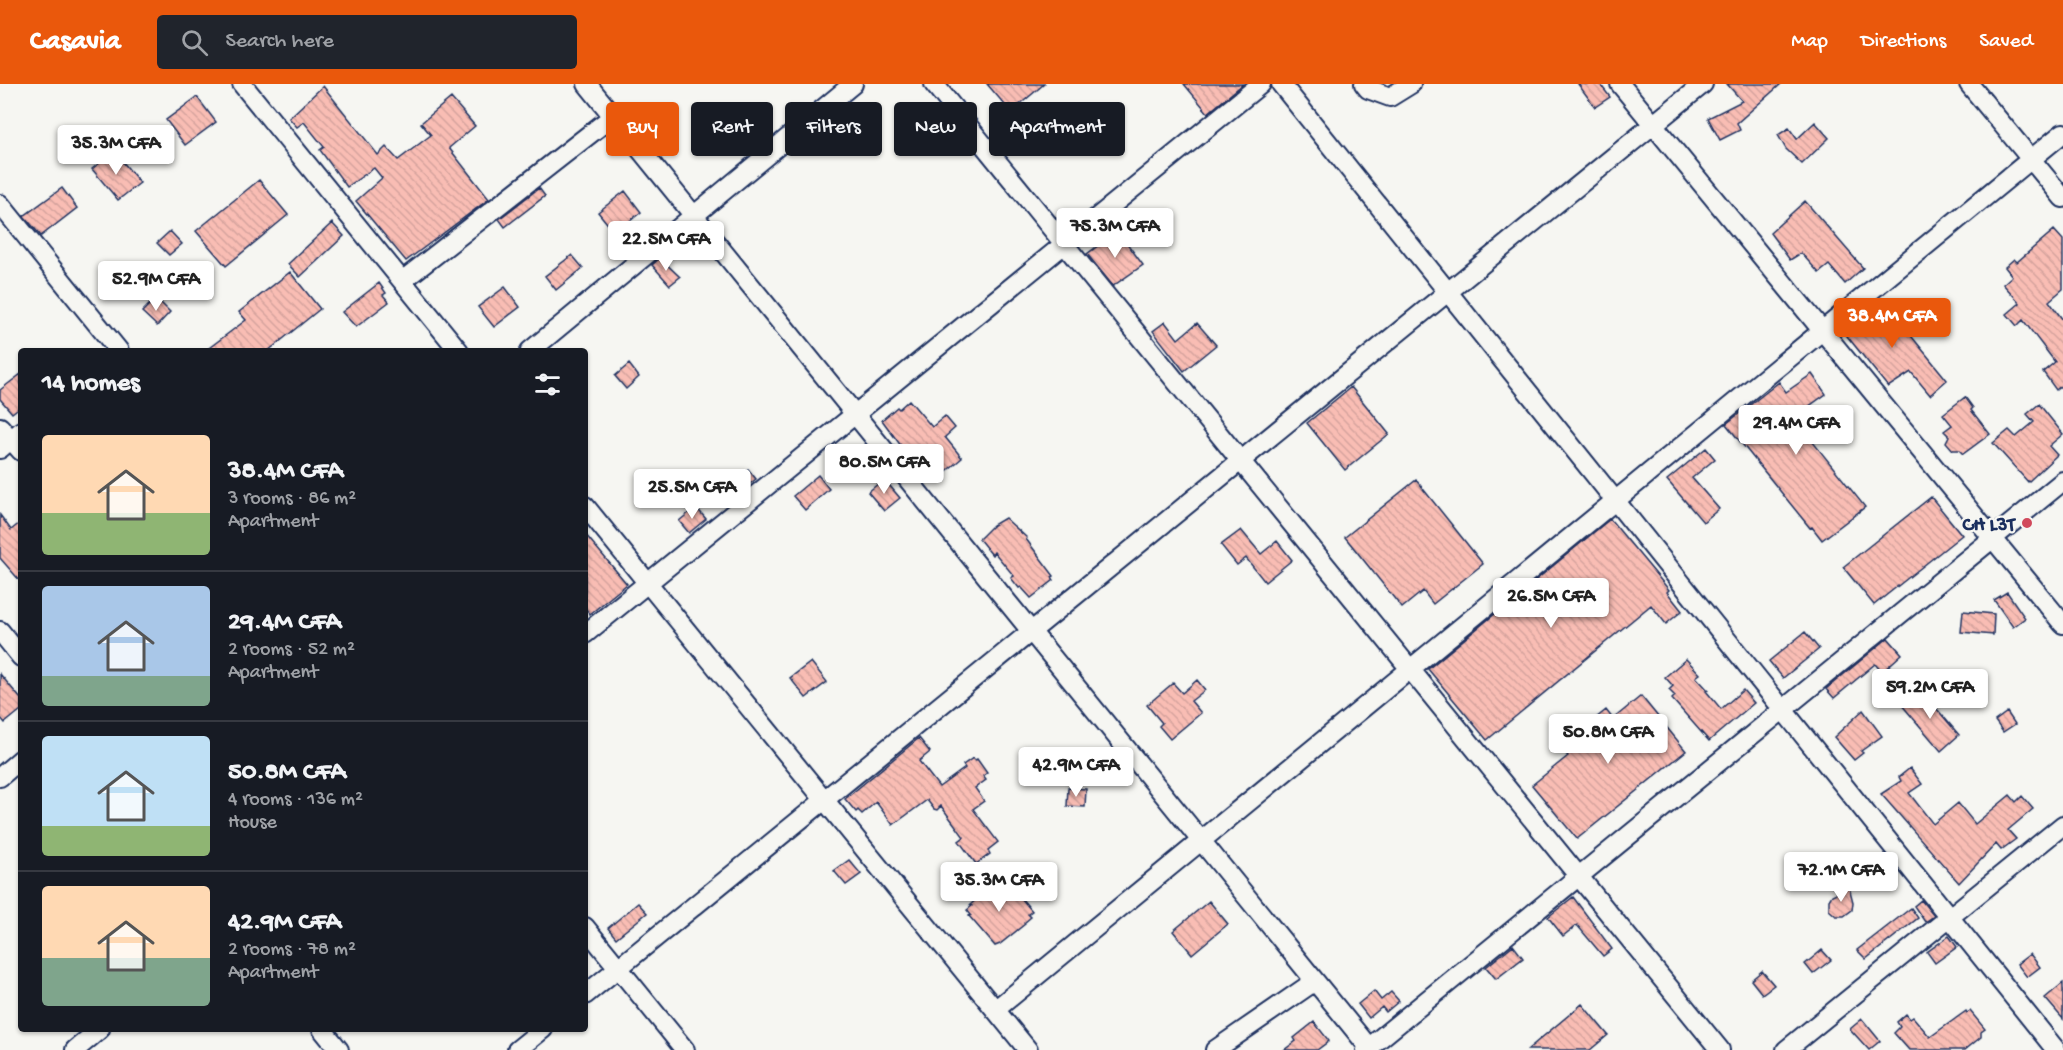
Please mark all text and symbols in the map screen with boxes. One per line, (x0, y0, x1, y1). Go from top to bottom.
search box (157, 15, 577, 69)
text: Casavia (30, 26, 121, 59)
icon: search (178, 26, 211, 59)
text: Search here (226, 29, 334, 55)
text: Map (1791, 30, 1828, 55)
text: Directions (1861, 30, 1946, 55)
text: Saved (1979, 30, 2033, 55)
chip: Buy (606, 102, 679, 156)
chip: Rent (691, 102, 773, 156)
chip: Filters (785, 102, 882, 156)
chip: New (894, 102, 977, 156)
chip: Apartment (989, 102, 1125, 156)
pin: 35.3M CFA (47, 125, 185, 176)
text: 35.3M CFA (71, 133, 161, 156)
pin: 75.3M CFA (1046, 208, 1184, 259)
text: 75.3M CFA (1070, 216, 1160, 239)
pin: 22.5M CFA (597, 221, 735, 272)
text: 22.5M CFA (622, 229, 710, 252)
pin: 52.9M CFA (87, 261, 225, 312)
text: 52.9M CFA (112, 269, 200, 292)
pin: 38.4M CFA (1823, 298, 1961, 349)
text: 38.4M CFA (1848, 306, 1936, 329)
icon: filters (531, 368, 564, 401)
text: 14 homes (42, 369, 140, 400)
pin: 29.4M CFA (1727, 405, 1865, 456)
text: 29.4M CFA (1752, 413, 1840, 436)
pin: 80.5M CFA (815, 444, 953, 495)
text: 80.5M CFA (839, 452, 929, 475)
text: 38.4M CFA (228, 457, 343, 488)
icon: home (90, 459, 162, 531)
pin: 25.5M CFA (623, 469, 761, 520)
text: 25.5M CFA (648, 477, 736, 500)
text: 3 rooms · 86 m² (228, 488, 356, 511)
text: Apartment (228, 511, 318, 534)
place label: CH L3T (1962, 515, 2016, 538)
marker: CH L3T (2020, 516, 2034, 530)
pin: 26.5M CFA (1482, 578, 1620, 629)
text: 26.5M CFA (1507, 586, 1595, 609)
text: 29.4M CFA (228, 608, 341, 639)
icon: home (90, 610, 162, 682)
text: 2 rooms · 52 m² (228, 639, 355, 662)
text: Apartment (228, 662, 318, 685)
pin: 59.2M CFA (1861, 669, 1999, 720)
text: 59.2M CFA (1886, 677, 1974, 700)
pin: 50.8M CFA (1539, 714, 1677, 765)
text: 50.8M CFA (1563, 722, 1653, 745)
pin: 42.9M CFA (1007, 747, 1145, 798)
text: 42.9M CFA (1032, 755, 1120, 778)
text: 50.8M CFA (228, 758, 346, 789)
icon: home (90, 760, 162, 832)
text: 4 rooms · 136 m² (228, 789, 363, 812)
text: House (228, 812, 277, 835)
pin: 72.1M CFA (1772, 852, 1910, 903)
text: 72.1M CFA (1798, 860, 1884, 883)
pin: 35.3M CFA (930, 862, 1068, 913)
text: 35.3M CFA (954, 870, 1044, 893)
text: 42.9M CFA (228, 908, 341, 939)
icon: home (90, 910, 162, 982)
text: 2 rooms · 78 m² (228, 939, 356, 962)
text: Apartment (228, 962, 318, 985)

